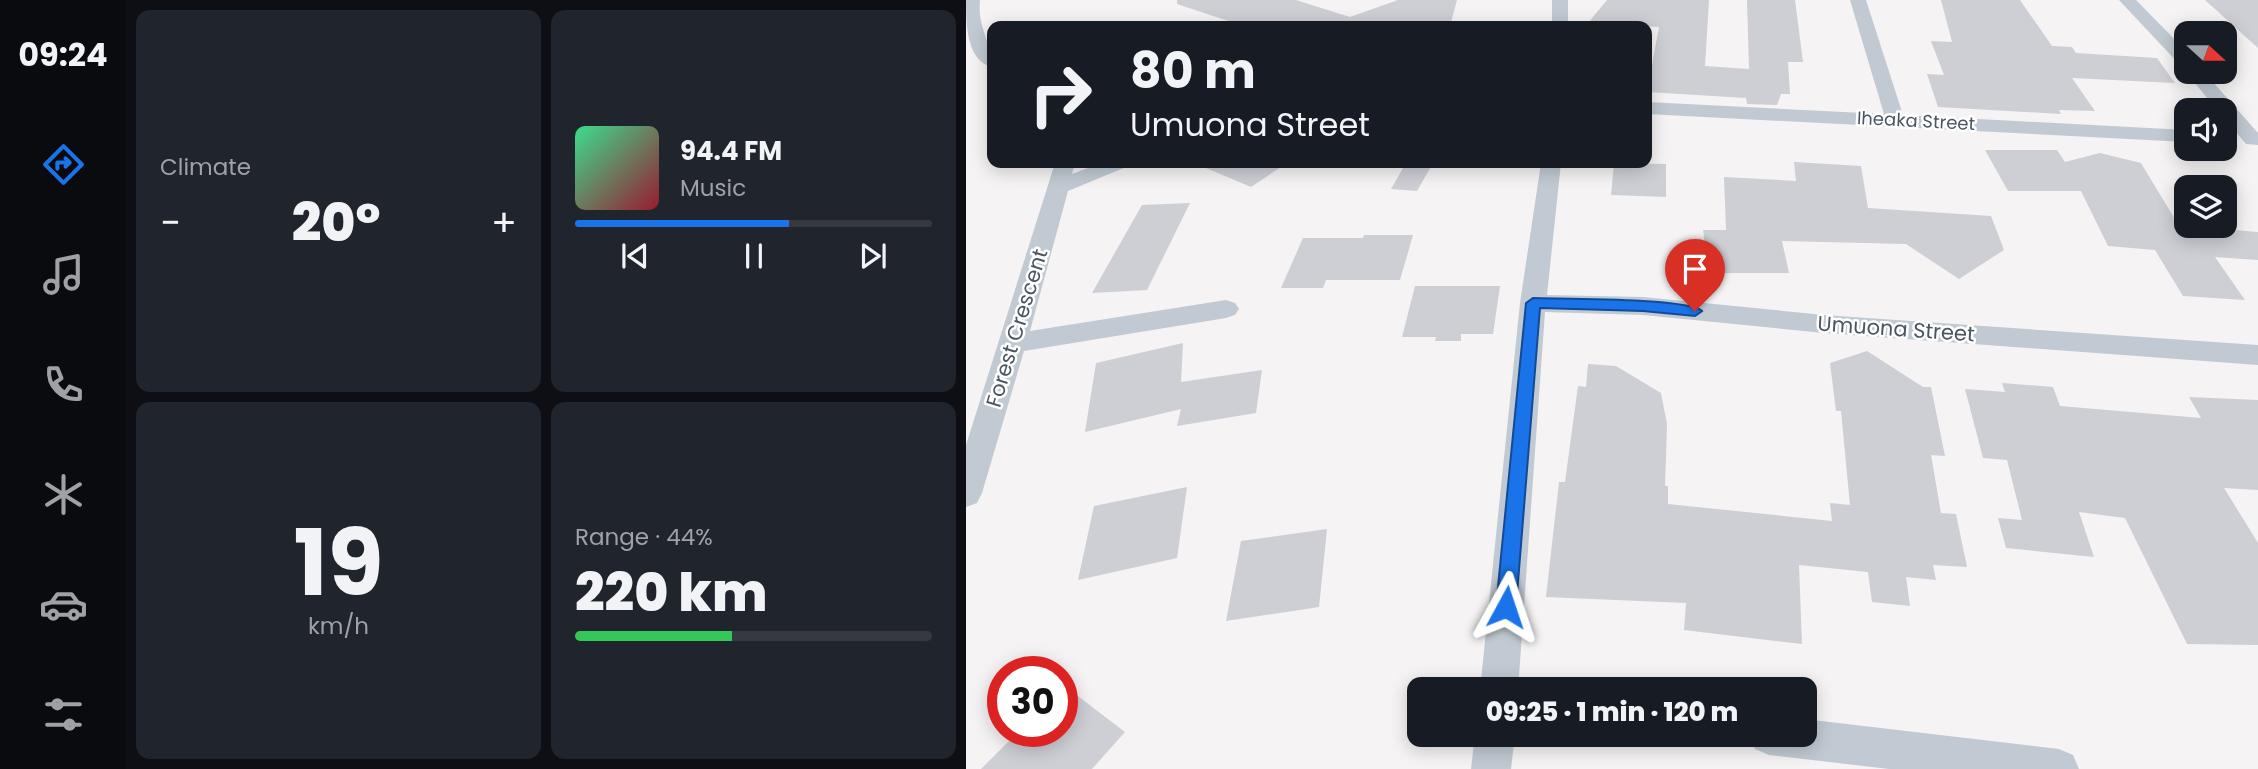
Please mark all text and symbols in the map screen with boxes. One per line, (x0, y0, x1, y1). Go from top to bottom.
north arrow (2174, 21, 2236, 84)
map controls (2174, 21, 2237, 238)
text: 09:24 (18, 32, 108, 77)
text: 80 m (1130, 37, 1256, 105)
icon: right (1015, 49, 1106, 140)
button: sound (2174, 98, 2237, 161)
text: Umuona Street (1130, 102, 1370, 147)
street label: Iheaka Street (1856, 105, 1976, 136)
text: 94.4 FM (680, 133, 782, 169)
icon: directions (39, 140, 88, 189)
text: Climate (160, 151, 251, 183)
text: Music (680, 172, 746, 204)
button: layers (2174, 175, 2237, 238)
text: 20° (292, 186, 380, 259)
text: − (160, 196, 181, 249)
text: + (491, 196, 517, 249)
icon: previous (616, 237, 654, 275)
icon: pause (735, 237, 773, 275)
icon: next (854, 237, 892, 275)
pin (1665, 239, 1725, 311)
street label: Forest Crescent (979, 245, 1054, 410)
icon: music (39, 250, 88, 299)
icon: arrive (1676, 250, 1714, 288)
street label: Umuona Street (1817, 309, 1976, 348)
icon: phone (39, 360, 88, 409)
icon: climate (39, 470, 88, 519)
text: 19 (293, 499, 384, 627)
text: Range · 44% (575, 521, 713, 553)
text: 220 km (575, 556, 767, 629)
position arrow (1469, 570, 1543, 644)
icon: car (39, 580, 88, 629)
text: km/h (308, 610, 369, 642)
speed limit sign: 30 (987, 656, 1078, 747)
icon: filters (39, 690, 88, 739)
text: 09:25 · 1 min · 120 m (1486, 694, 1738, 730)

